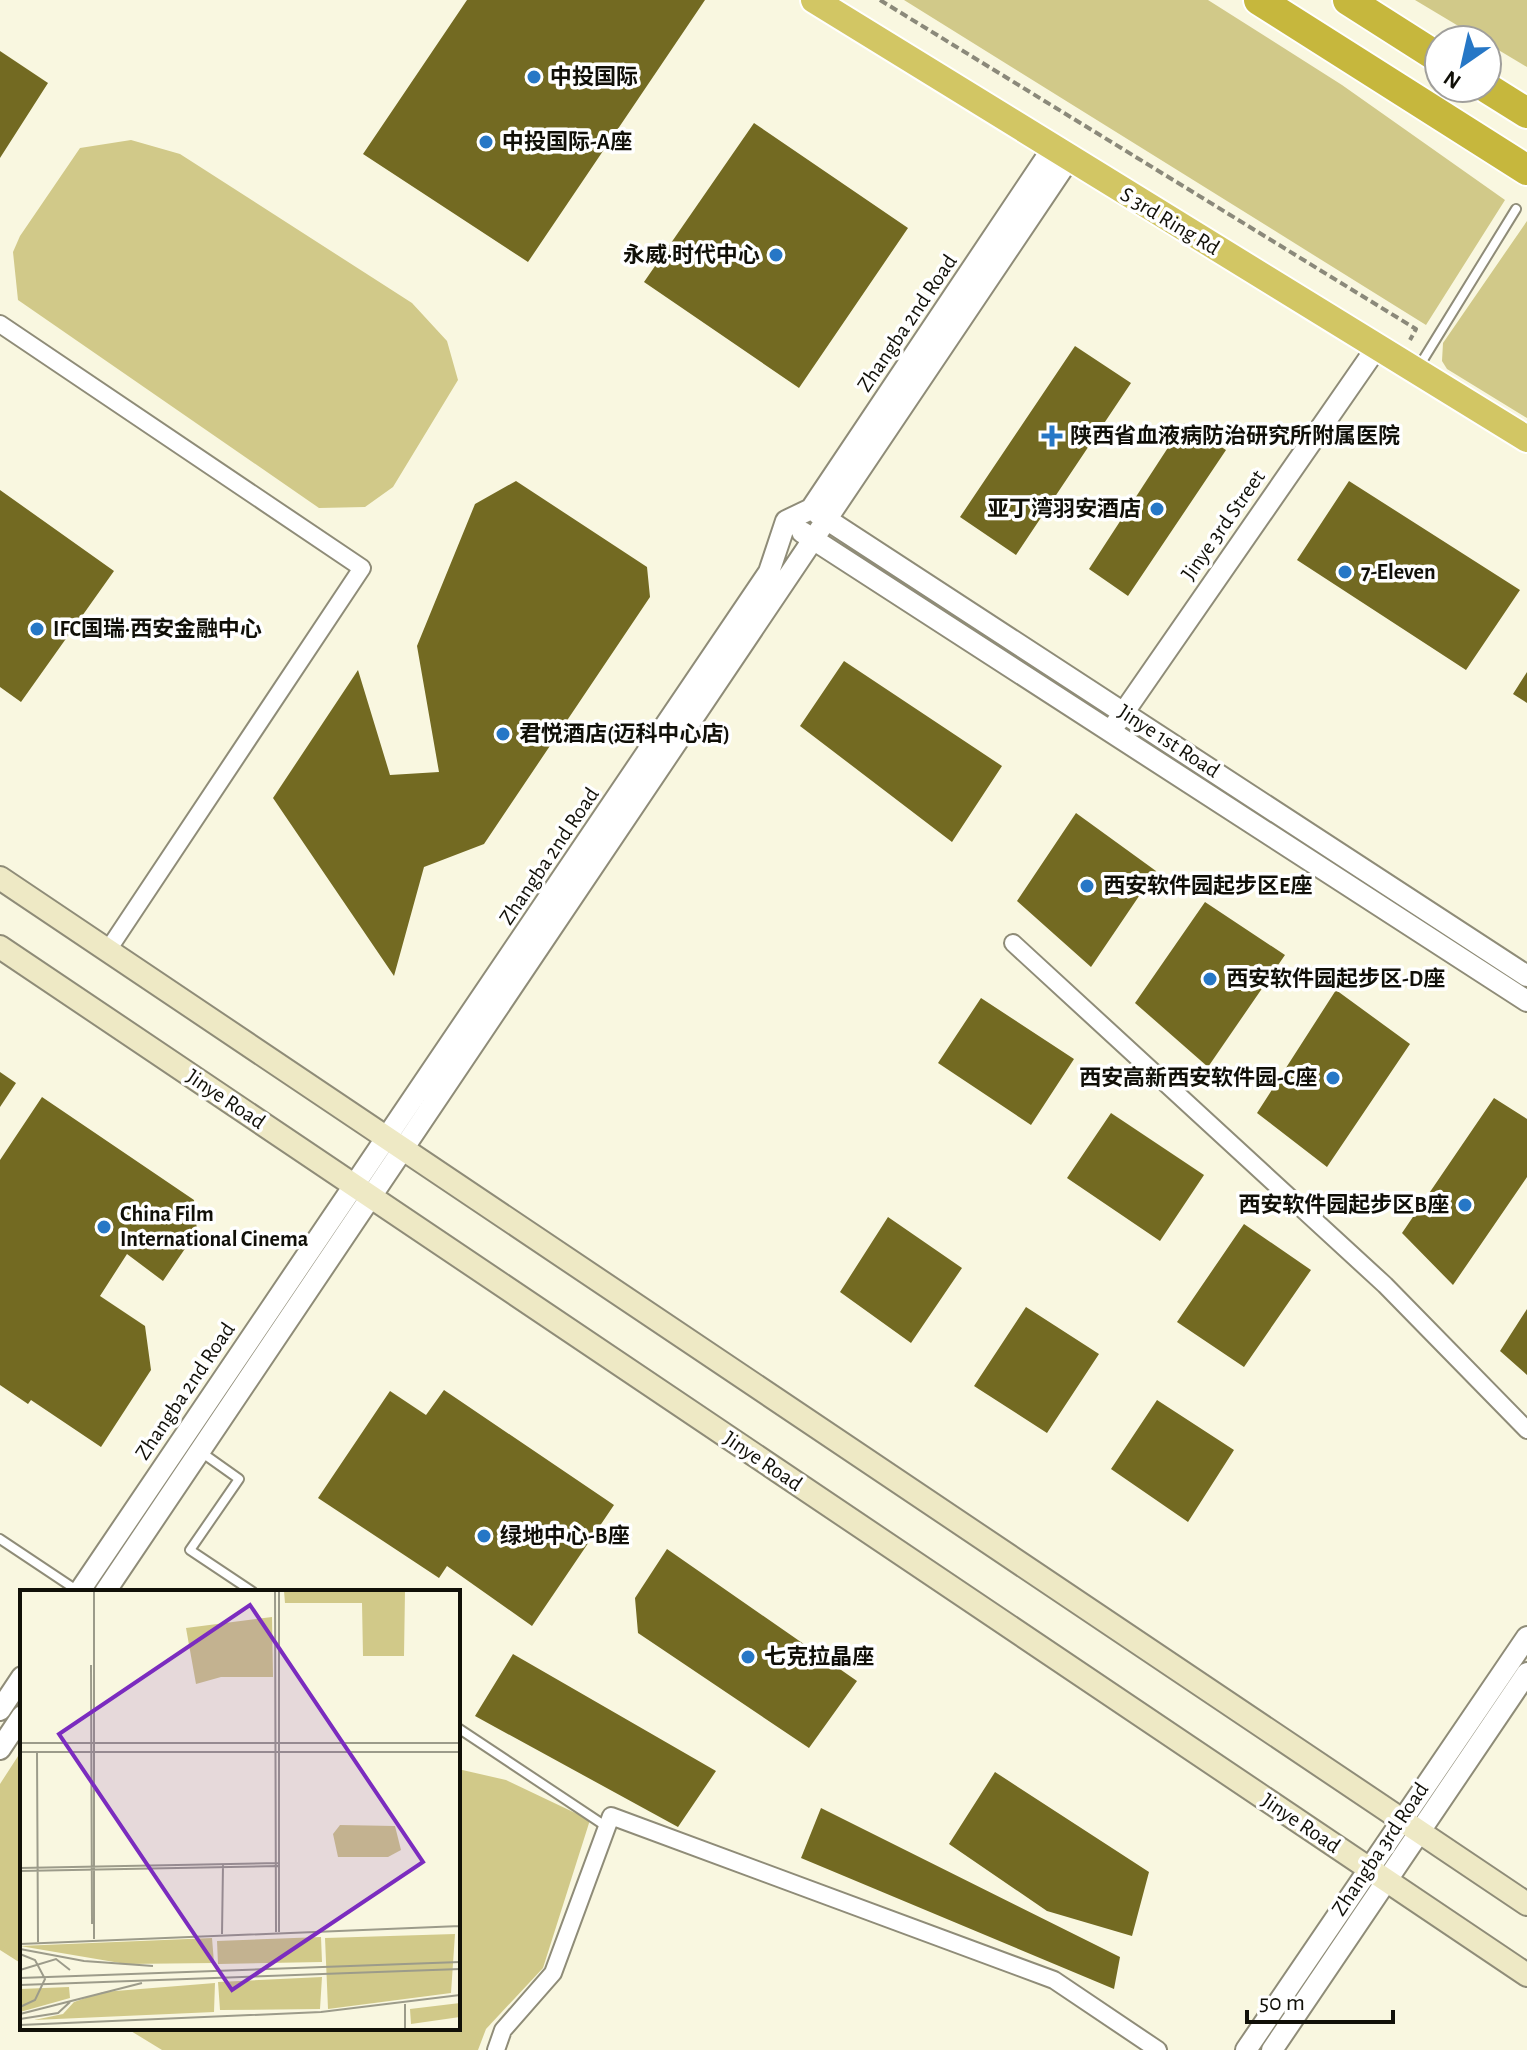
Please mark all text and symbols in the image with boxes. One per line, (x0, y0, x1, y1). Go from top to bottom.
north arrow (1423, 24, 1503, 104)
place label: 中投国际 (550, 65, 638, 88)
text: N (1440, 66, 1465, 93)
marker: 中投国际 (525, 68, 543, 86)
place label: 中投国际-A座 (502, 130, 632, 153)
marker: 中投国际-A座 (477, 133, 495, 151)
street label: S 3rd Ring Rd (1117, 183, 1223, 259)
place label: 永威·时代中心 (623, 243, 760, 266)
marker: 永威·时代中心 (767, 246, 785, 264)
street label: Zhangba 2nd Road (853, 250, 961, 396)
place label: 陕西省血液病防治研究所附属医院 (1070, 423, 1400, 447)
marker: 陕西省血液病防治研究所附属医院 (1041, 425, 1063, 447)
street label: Jinye 3rd Street (1177, 466, 1269, 584)
place label: 亚丁湾羽安酒店 (987, 496, 1141, 520)
marker: 亚丁湾羽安酒店 (1148, 500, 1166, 518)
place label: 7-Eleven (1361, 561, 1436, 583)
marker: 7-Eleven (1336, 563, 1354, 581)
place label: IFC国瑞·西安金融中心 (53, 617, 262, 640)
marker: IFC国瑞·西安金融中心 (28, 620, 46, 638)
street label: Jinye 1st Road (1114, 700, 1224, 782)
place label: 君悦酒店(迈科中心店) (519, 722, 730, 745)
marker: 君悦酒店(迈科中心店) (494, 725, 512, 743)
street label: Zhangba 2nd Road (495, 783, 603, 929)
place label: 西安软件园起步区E座 (1103, 874, 1312, 897)
marker: 西安软件园起步区E座 (1078, 877, 1096, 895)
place label: 西安软件园起步区-D座 (1226, 967, 1445, 990)
marker: 西安软件园起步区-D座 (1201, 970, 1219, 988)
street label: Jinye Road (183, 1065, 269, 1133)
place label: 西安高新西安软件园-C座 (1079, 1066, 1317, 1089)
marker: 西安高新西安软件园-C座 (1324, 1069, 1342, 1087)
place label: 西安软件园起步区B座 (1238, 1193, 1449, 1216)
marker: 西安软件园起步区B座 (1456, 1196, 1474, 1214)
place label: China Film International Cinema (120, 1203, 309, 1250)
marker: China Film International Cinema (95, 1218, 113, 1236)
street label: Zhangba 2nd Road (131, 1318, 239, 1464)
street label: Jinye Road (720, 1427, 806, 1495)
place label: 绿地中心-B座 (500, 1524, 629, 1547)
marker: 绿地中心-B座 (475, 1527, 493, 1545)
inset map (20, 1590, 460, 2030)
place label: 七克拉晶座 (764, 1645, 874, 1668)
marker: 七克拉晶座 (739, 1648, 757, 1666)
street label: Zhangba 3rd Road (1328, 1779, 1432, 1919)
street label: Jinye Road (1258, 1789, 1344, 1857)
scale bar (1247, 1974, 1393, 2024)
text: 50 m (1259, 1991, 1305, 2015)

